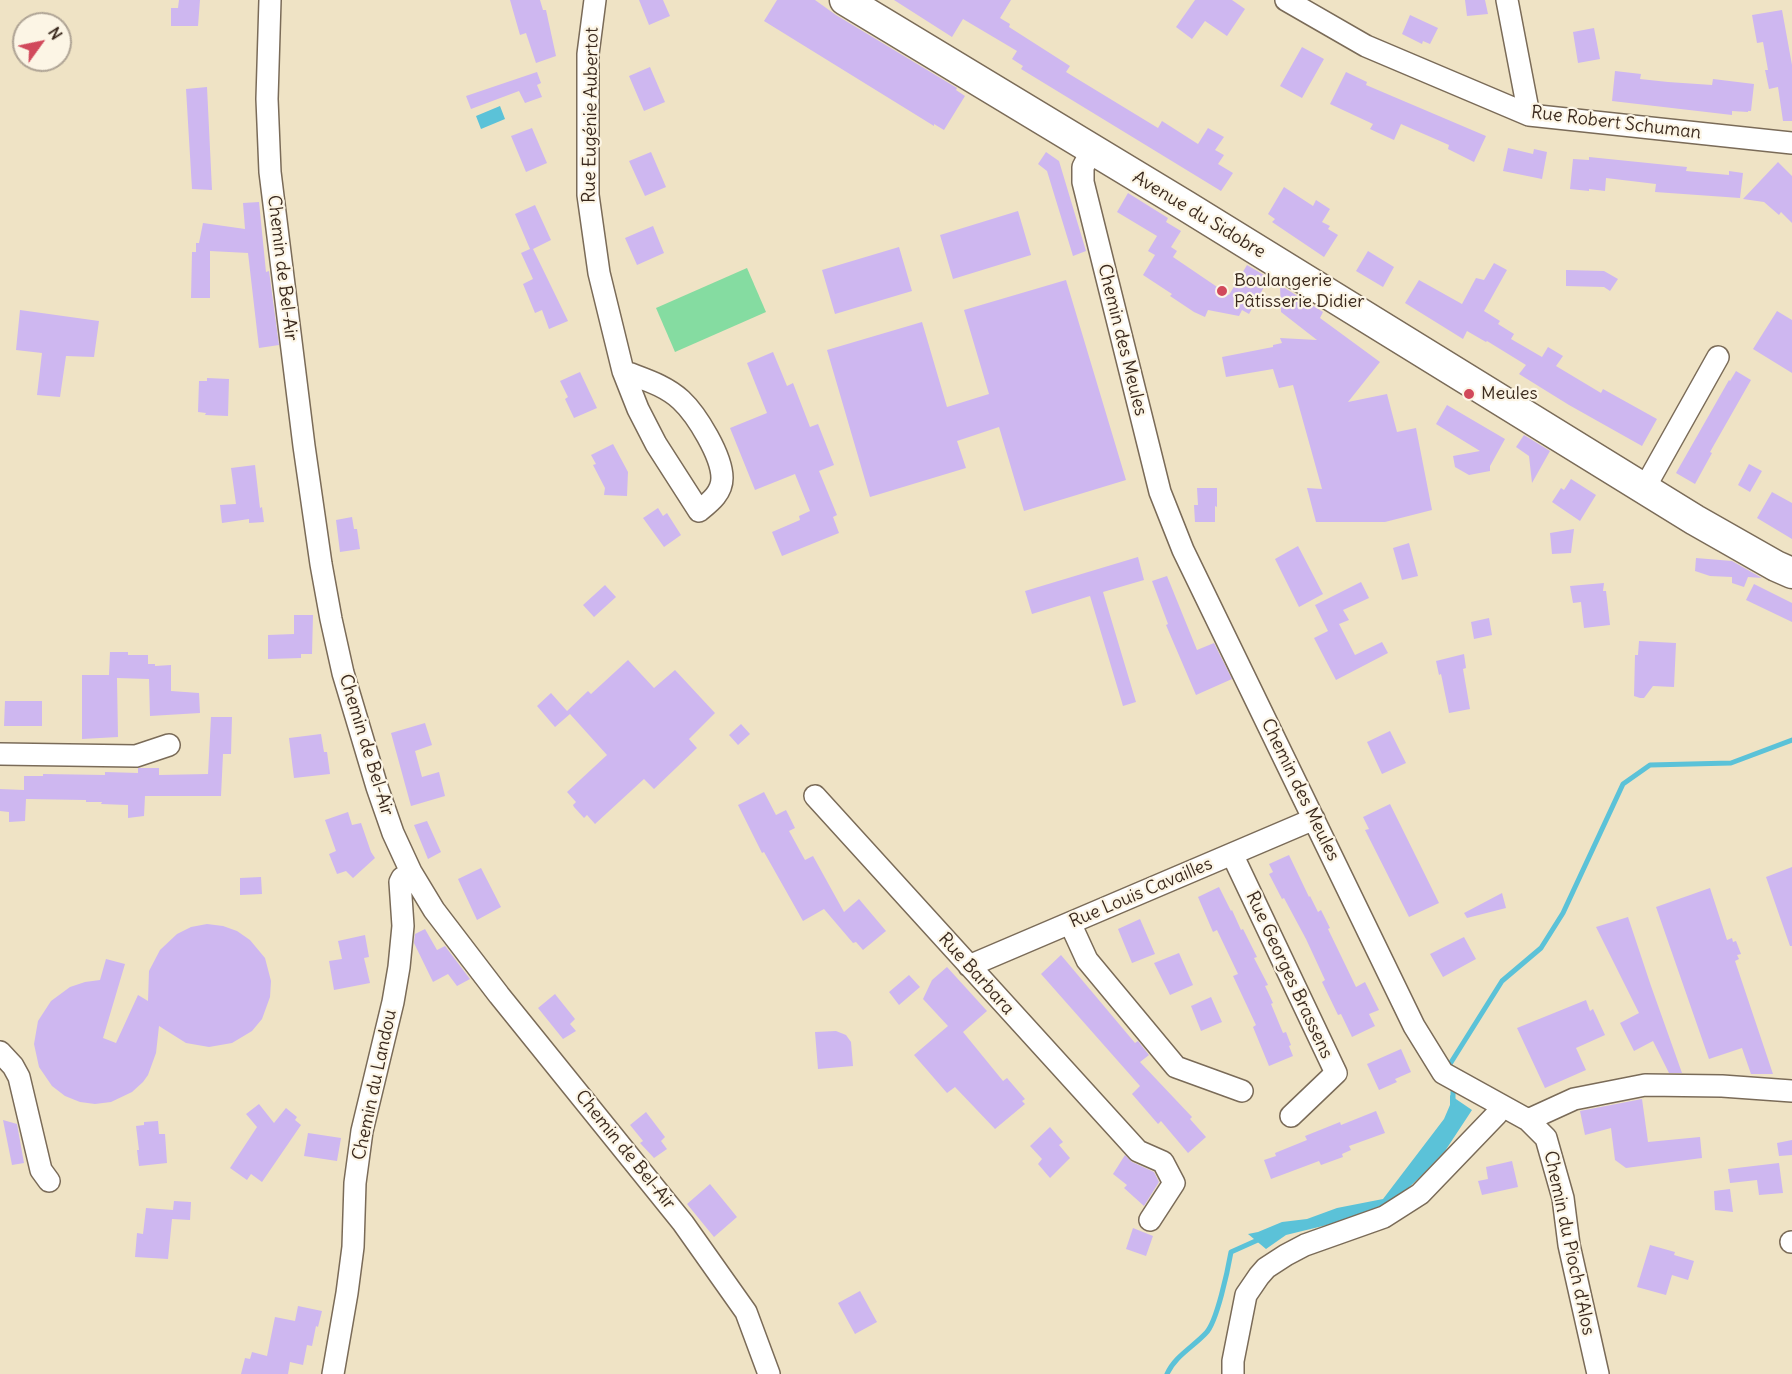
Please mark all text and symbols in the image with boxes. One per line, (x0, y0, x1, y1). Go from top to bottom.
north arrow (12, 12, 72, 72)
text: N (44, 23, 67, 43)
street label: Rue Eugénie Aubertot (579, 27, 603, 203)
street label: Rue Robert Schuman (1530, 102, 1702, 144)
street label: Avenue du Sidobre (1129, 167, 1269, 263)
street label: Chemin de Bel-Air (262, 194, 302, 342)
street label: Chemin des Meules (1093, 262, 1151, 418)
place label: Boulangerie Pâtisserie Didier (1234, 270, 1365, 312)
marker: Boulangerie Pâtisserie Didier (1215, 284, 1229, 298)
place label: Meules (1481, 383, 1538, 405)
marker: Meules (1462, 387, 1476, 401)
street label: Chemin de Bel-Air (334, 672, 398, 818)
street label: Chemin des Meules (1256, 715, 1344, 865)
street label: Rue Louis Cavailles (1066, 853, 1216, 933)
street label: Rue Georges Brassens (1241, 888, 1337, 1062)
street label: Rue Barbara (934, 929, 1018, 1019)
street label: Chemin du Landou (348, 1008, 402, 1162)
street label: Chemin de Bel-Air (570, 1086, 680, 1214)
street label: Chemin du Pioch d'Alos (1539, 1149, 1599, 1337)

